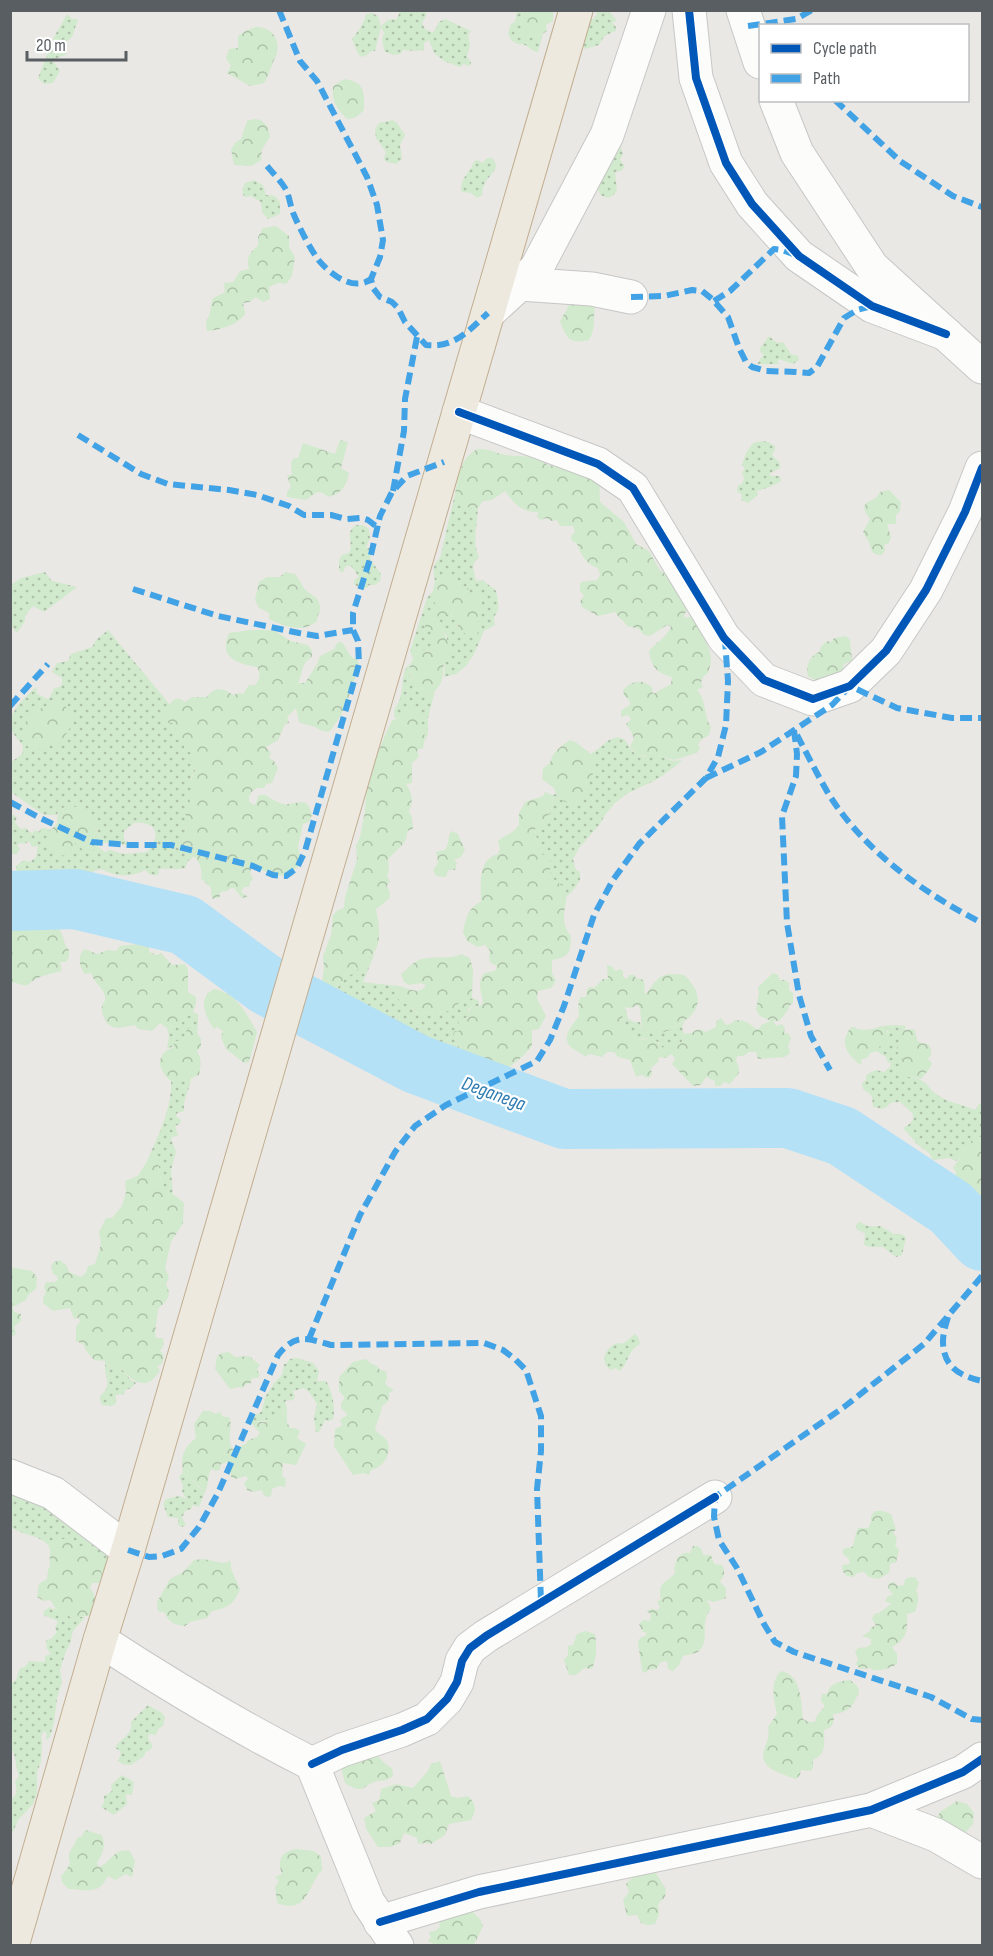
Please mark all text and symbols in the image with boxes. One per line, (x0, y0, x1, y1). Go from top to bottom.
scale bar (27, 24, 126, 62)
legend (759, 24, 969, 102)
text: 20 m (36, 35, 66, 56)
text: Cycle path (813, 38, 877, 59)
text: Path (813, 68, 841, 89)
water label: Deganega (459, 1071, 529, 1117)

